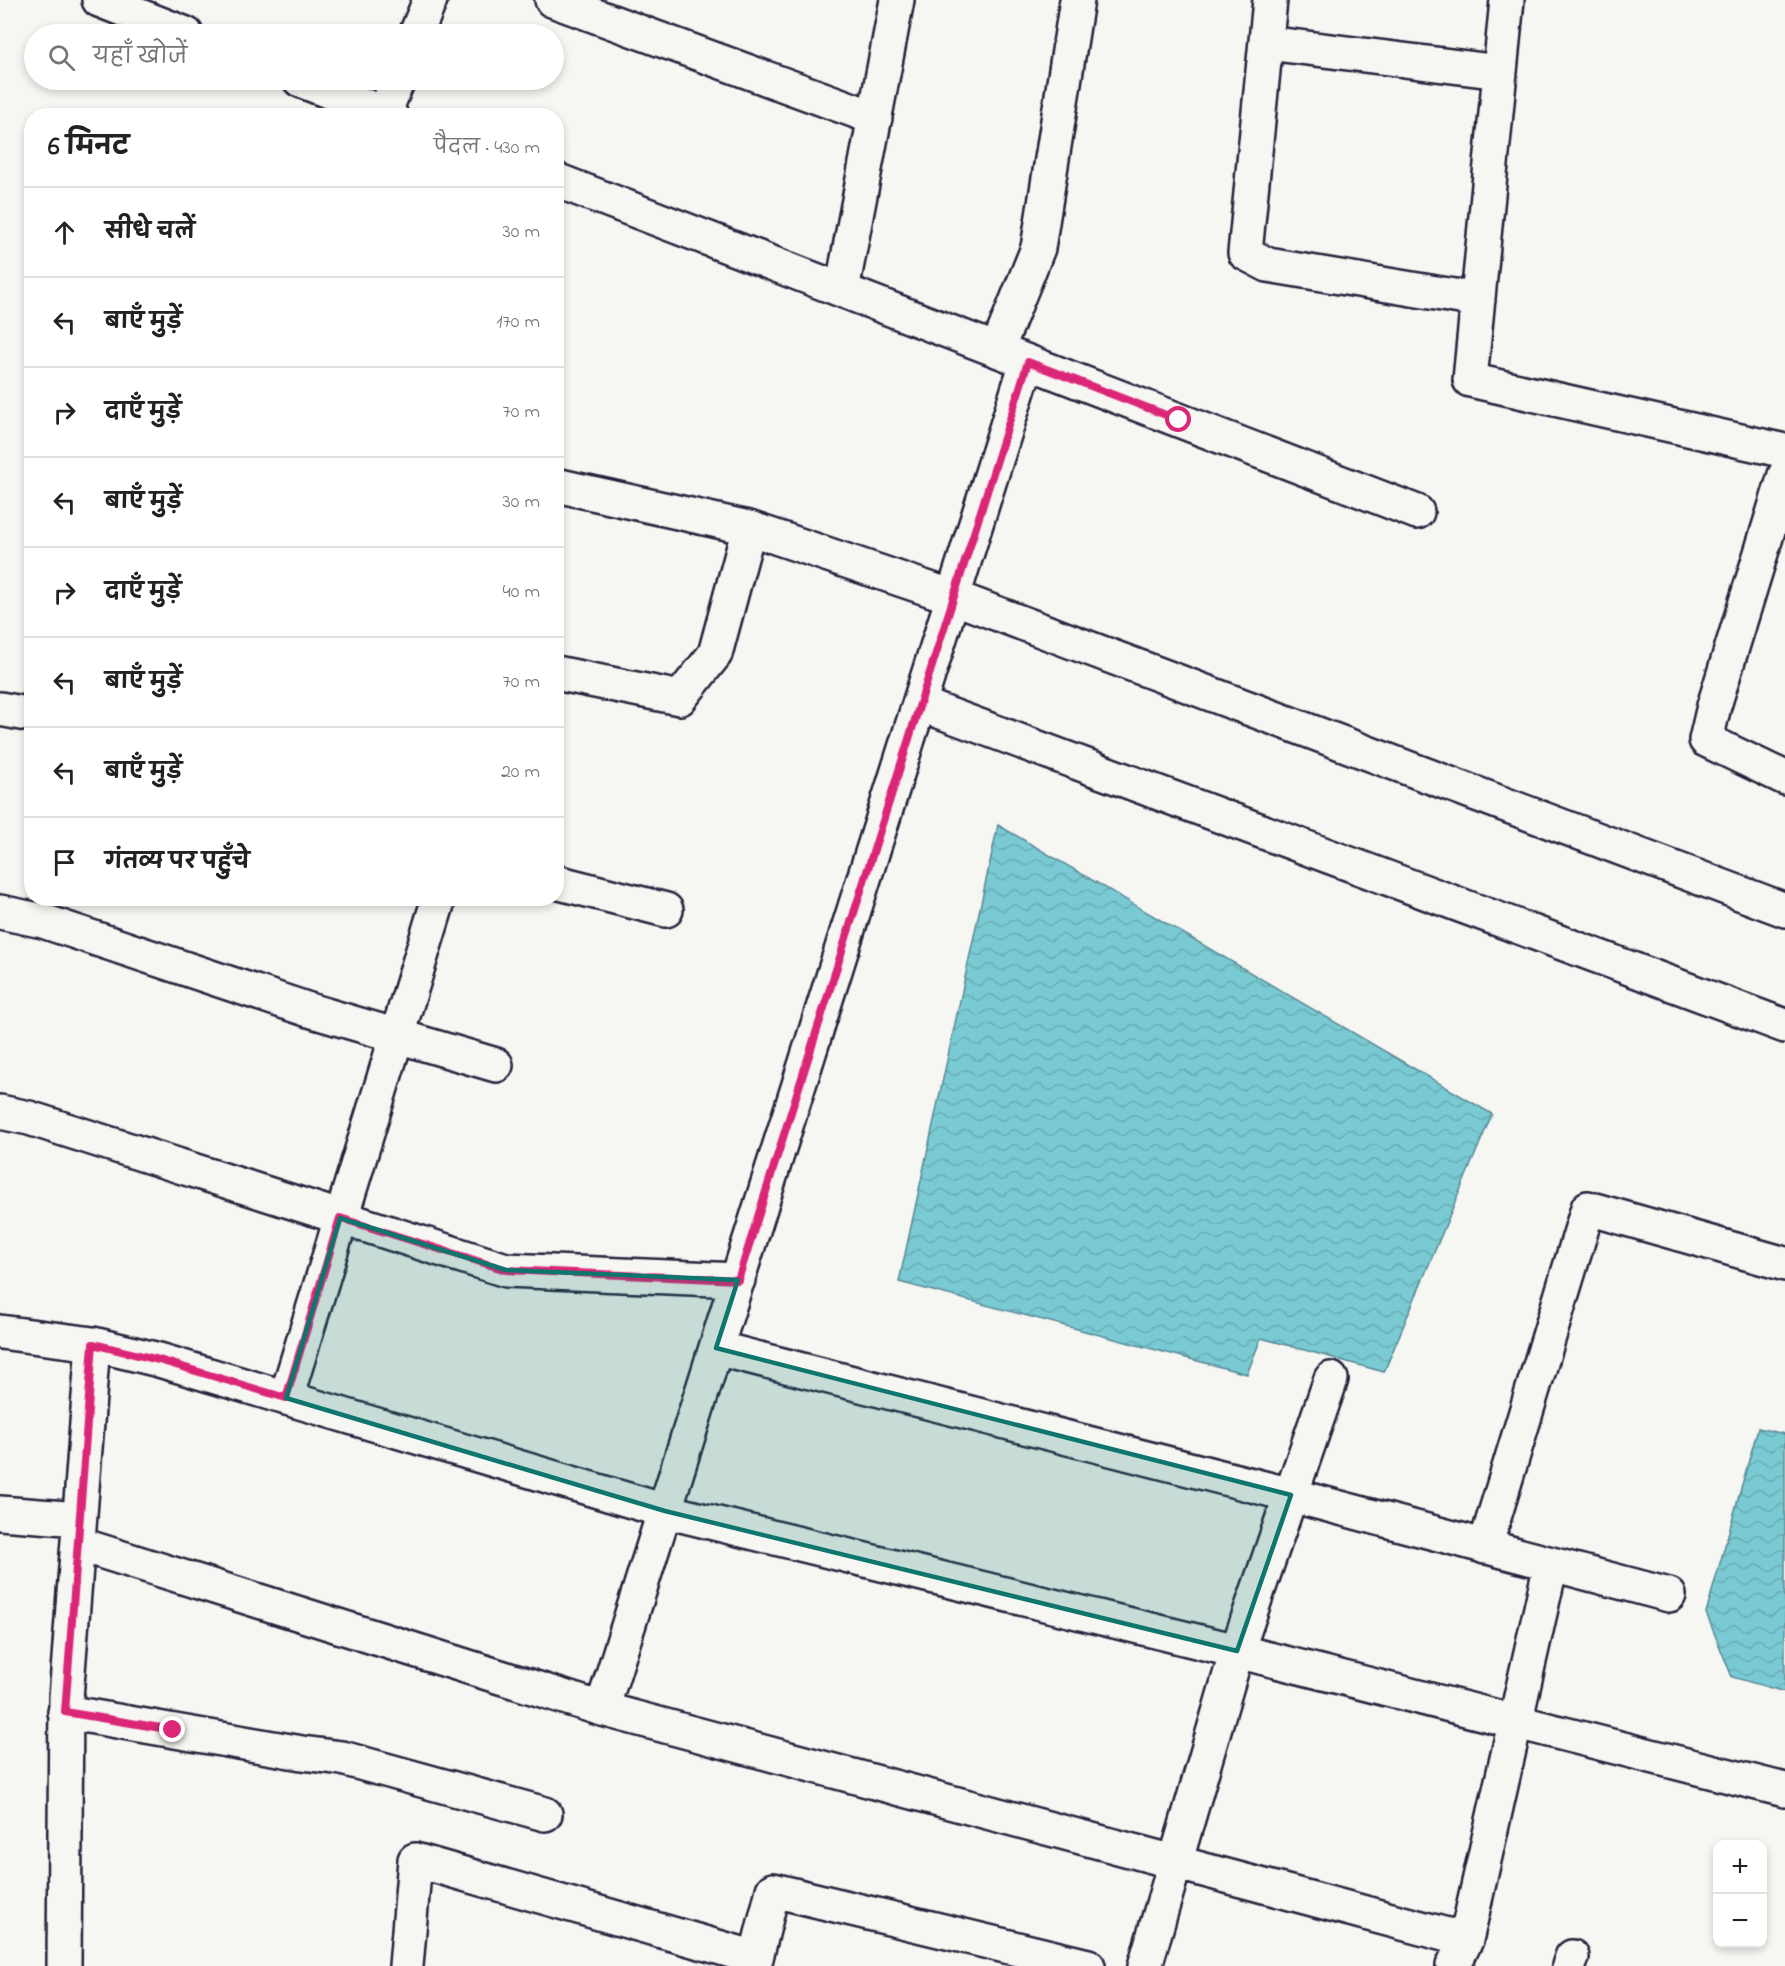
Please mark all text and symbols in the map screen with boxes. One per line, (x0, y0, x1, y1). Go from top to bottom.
search box (24, 24, 564, 90)
icon: search (45, 41, 78, 74)
text: यहाँ खोजें (93, 42, 187, 74)
text: 6 मिनट (48, 129, 129, 167)
text: पैदल · 430 m (434, 134, 540, 163)
icon: ahead (48, 216, 81, 249)
text: सीधे चलें (105, 217, 195, 249)
text: 30 m (503, 218, 540, 247)
icon: left (48, 306, 81, 339)
text: बाएँ मुड़ें (105, 307, 182, 339)
text: 170 m (496, 308, 540, 337)
icon: right (48, 396, 81, 429)
text: दाएँ मुड़ें (105, 397, 181, 429)
text: 70 m (503, 398, 540, 427)
route start (1165, 406, 1191, 432)
icon: left (48, 486, 81, 519)
text: बाएँ मुड़ें (105, 487, 182, 519)
text: 30 m (503, 488, 540, 517)
icon: right (48, 576, 81, 609)
text: दाएँ मुड़ें (105, 577, 181, 609)
text: 40 m (503, 578, 540, 607)
icon: left (48, 666, 81, 699)
text: बाएँ मुड़ें (105, 667, 182, 699)
text: 70 m (503, 668, 540, 697)
icon: left (48, 756, 81, 789)
text: बाएँ मुड़ें (105, 757, 182, 789)
text: 20 m (501, 758, 540, 787)
icon: arrive (48, 846, 81, 879)
text: गंतव्य पर पहुँचे (105, 847, 250, 879)
route end (159, 1716, 185, 1742)
map controls (1713, 1840, 1767, 1948)
button: + (1713, 1840, 1767, 1894)
button: − (1713, 1894, 1767, 1948)

